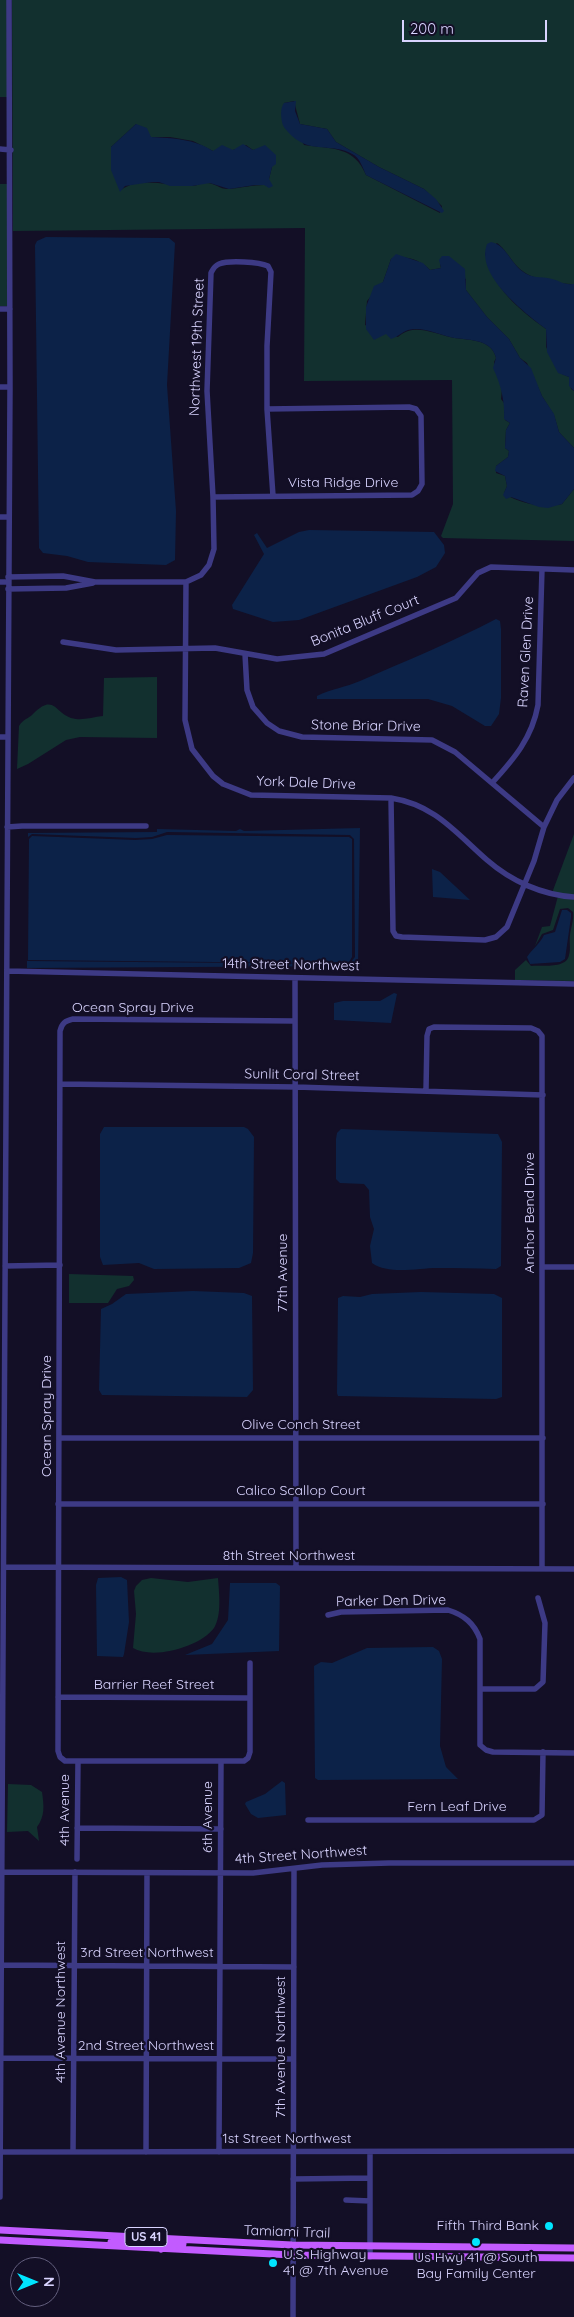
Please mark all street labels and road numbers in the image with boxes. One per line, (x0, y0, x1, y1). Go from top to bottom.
street label: Northwest 19th Street (186, 278, 208, 416)
street label: Vista Ridge Drive (288, 475, 398, 491)
street label: Bonita Bluff Court (308, 592, 422, 650)
street label: Raven Glen Drive (515, 596, 537, 708)
street label: Stone Briar Drive (311, 717, 421, 735)
street label: York Dale Drive (256, 773, 356, 793)
street label: 14th Street Northwest (222, 955, 360, 975)
street label: Ocean Spray Drive (72, 1000, 194, 1016)
street label: Sunlit Coral Street (244, 1066, 360, 1084)
street label: Anchor Bend Drive (522, 1152, 538, 1274)
street label: 77th Avenue (275, 1234, 291, 1312)
street label: Ocean Spray Drive (39, 1355, 55, 1477)
street label: Olive Conch Street (242, 1417, 360, 1433)
street label: Calico Scallop Court (236, 1483, 366, 1499)
street label: 8th Street Northwest (223, 1548, 355, 1564)
street label: Parker Den Drive (336, 1592, 446, 1610)
street label: Barrier Reef Street (94, 1677, 214, 1693)
street label: 4th Avenue (57, 1774, 73, 1846)
street label: 6th Avenue (200, 1781, 216, 1853)
street label: Fern Leaf Drive (407, 1799, 507, 1815)
street label: 4th Street Northwest (234, 1842, 368, 1868)
street label: 4th Avenue Northwest (53, 1941, 69, 2083)
street label: 3rd Street Northwest (80, 1945, 214, 1961)
street label: 7th Avenue Northwest (273, 1976, 289, 2118)
street label: 2nd Street Northwest (78, 2038, 214, 2054)
street label: 1st Street Northwest (223, 2131, 351, 2147)
street label: Tamiami Trail (243, 2222, 331, 2242)
road number: US 41 (125, 2228, 167, 2246)

